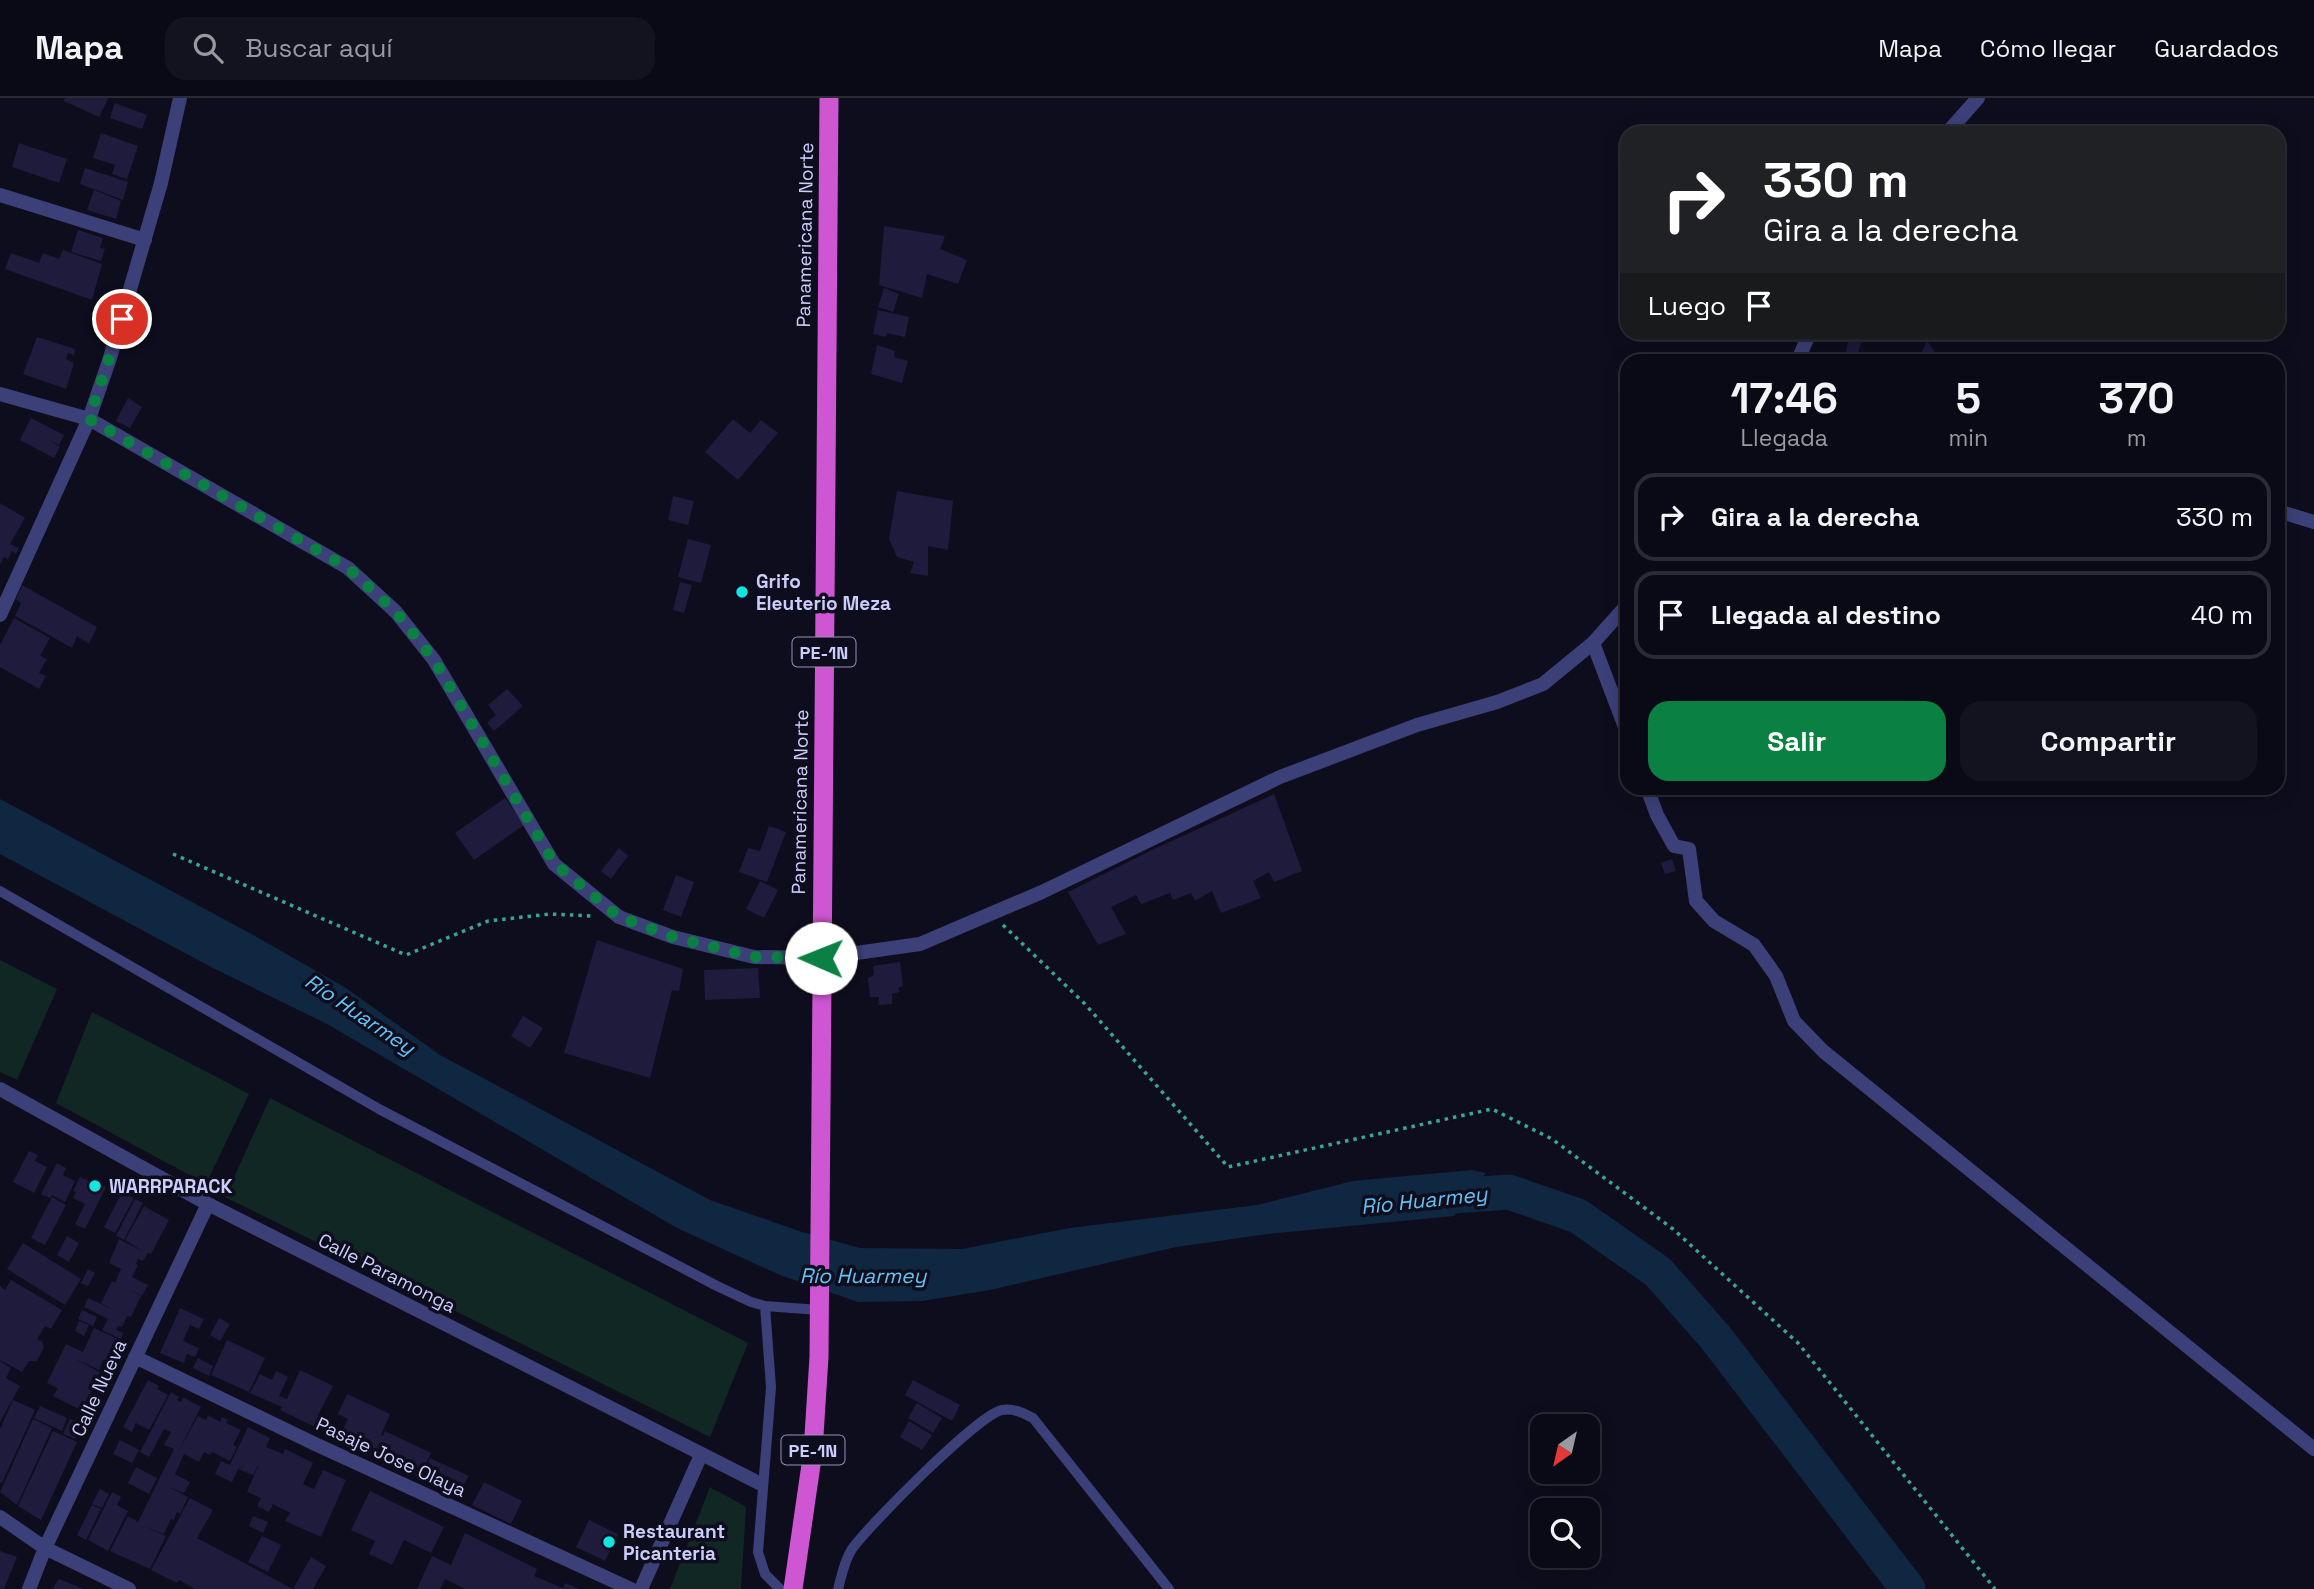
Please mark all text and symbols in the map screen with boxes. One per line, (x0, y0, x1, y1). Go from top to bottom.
search box (165, 17, 655, 80)
text: Mapa (35, 27, 123, 69)
icon: search (189, 29, 227, 67)
text: Buscar aquí (245, 31, 393, 65)
text: Mapa (1878, 33, 1942, 64)
text: Cómo llegar (1980, 33, 2116, 64)
text: Guardados (2154, 33, 2279, 64)
street label: Panamericana Norte (791, 142, 819, 328)
text: 330 m (1763, 149, 1909, 211)
icon: right (1648, 154, 1739, 245)
text: Gira a la derecha (1763, 210, 2018, 250)
icon: arrive (1740, 287, 1778, 325)
pin (92, 289, 152, 349)
text: Luego (1648, 289, 1726, 323)
icon: arrive (103, 300, 141, 338)
text: 17:46 (1731, 372, 1838, 425)
text: 5 (1956, 372, 1981, 425)
text: 370 (2099, 372, 2174, 425)
text: Llegada (1741, 423, 1828, 453)
text: min (1949, 423, 1988, 453)
text: m (2127, 423, 2146, 453)
icon: right (1652, 498, 1690, 536)
text: Gira a la derecha (1711, 500, 1920, 534)
text: 330 m (2176, 500, 2253, 534)
place label: Grifo Eleuterio Meza (756, 569, 891, 616)
marker: Grifo Eleuterio Meza (734, 584, 750, 600)
icon: arrive (1652, 596, 1690, 634)
text: Llegada al destino (1711, 598, 1941, 632)
text: 40 m (2191, 598, 2253, 632)
road number: PE-1N (792, 638, 856, 666)
button: Salir (1648, 701, 1946, 781)
button: Compartir (1960, 701, 2257, 781)
street label: Panamericana Norte (786, 709, 814, 895)
position arrow (784, 921, 858, 995)
water label: Río Huarmey (300, 967, 421, 1061)
place label: WARRPARACK (109, 1174, 232, 1199)
marker: WARRPARACK (87, 1178, 103, 1194)
water label: Río Huarmey (1360, 1180, 1490, 1220)
street label: Calle Paramonga (314, 1228, 460, 1319)
water label: Río Huarmey (800, 1262, 928, 1289)
street label: Calle Nueva (66, 1335, 132, 1441)
street label: Pasaje Jose Olaya (312, 1411, 470, 1503)
north arrow (1530, 1414, 1600, 1484)
map controls (1530, 1414, 1600, 1568)
road number: PE-1N (782, 1436, 844, 1464)
button: search (1530, 1498, 1600, 1568)
place label: Restaurant Picanteria (623, 1519, 725, 1566)
marker: Restaurant Picanteria (601, 1534, 617, 1550)

